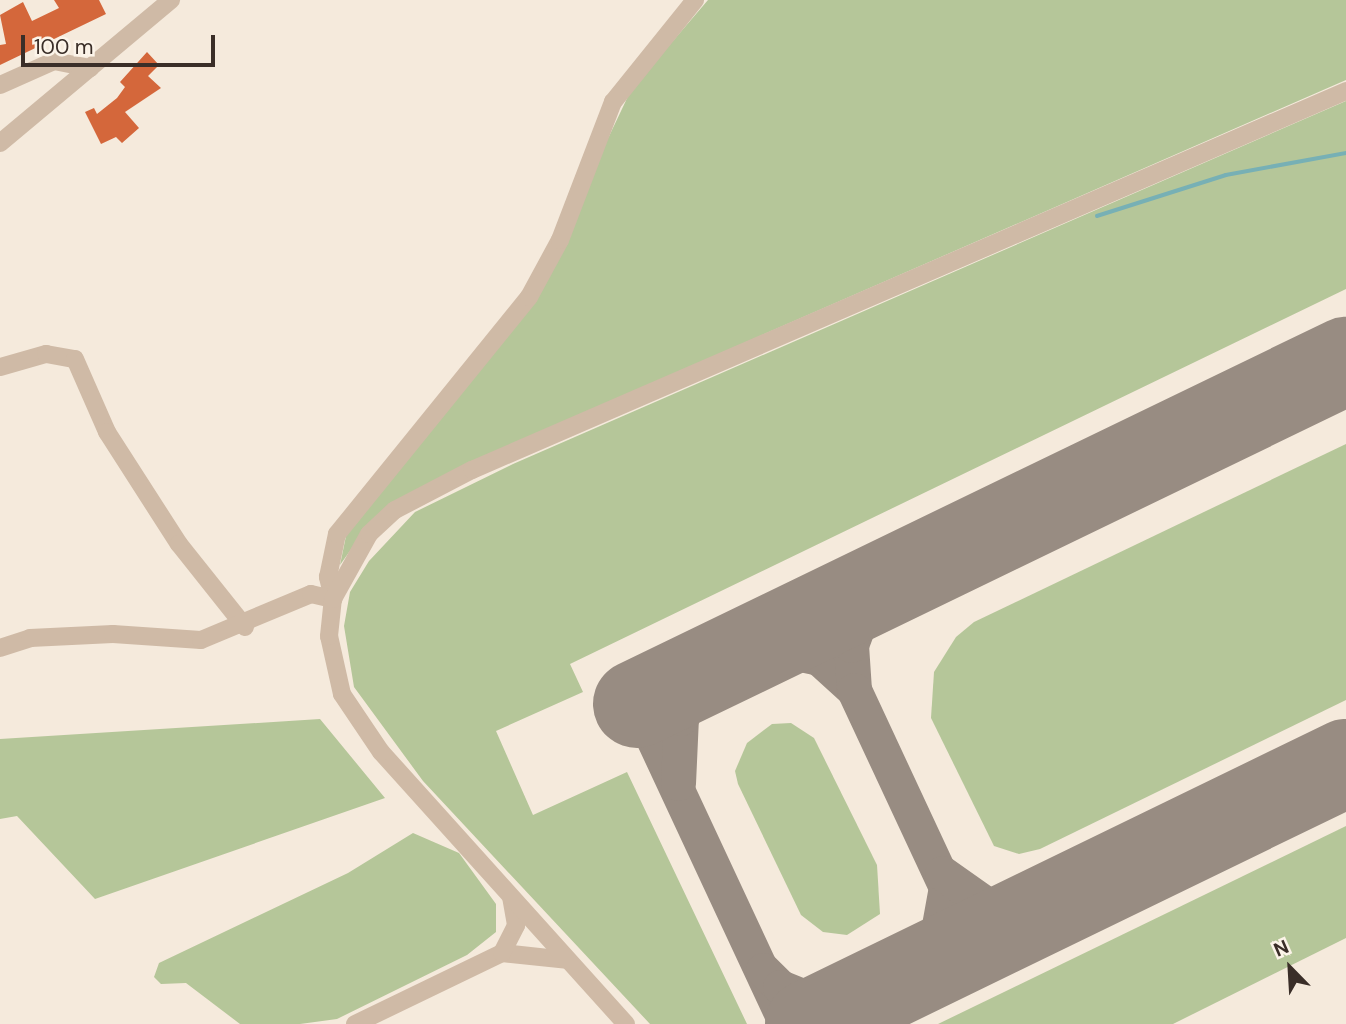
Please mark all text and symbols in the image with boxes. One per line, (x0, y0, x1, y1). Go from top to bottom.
scale bar (24, 21, 219, 65)
text: 100 m (34, 33, 94, 61)
north arrow (1255, 933, 1325, 1003)
text: N (1270, 934, 1293, 963)

